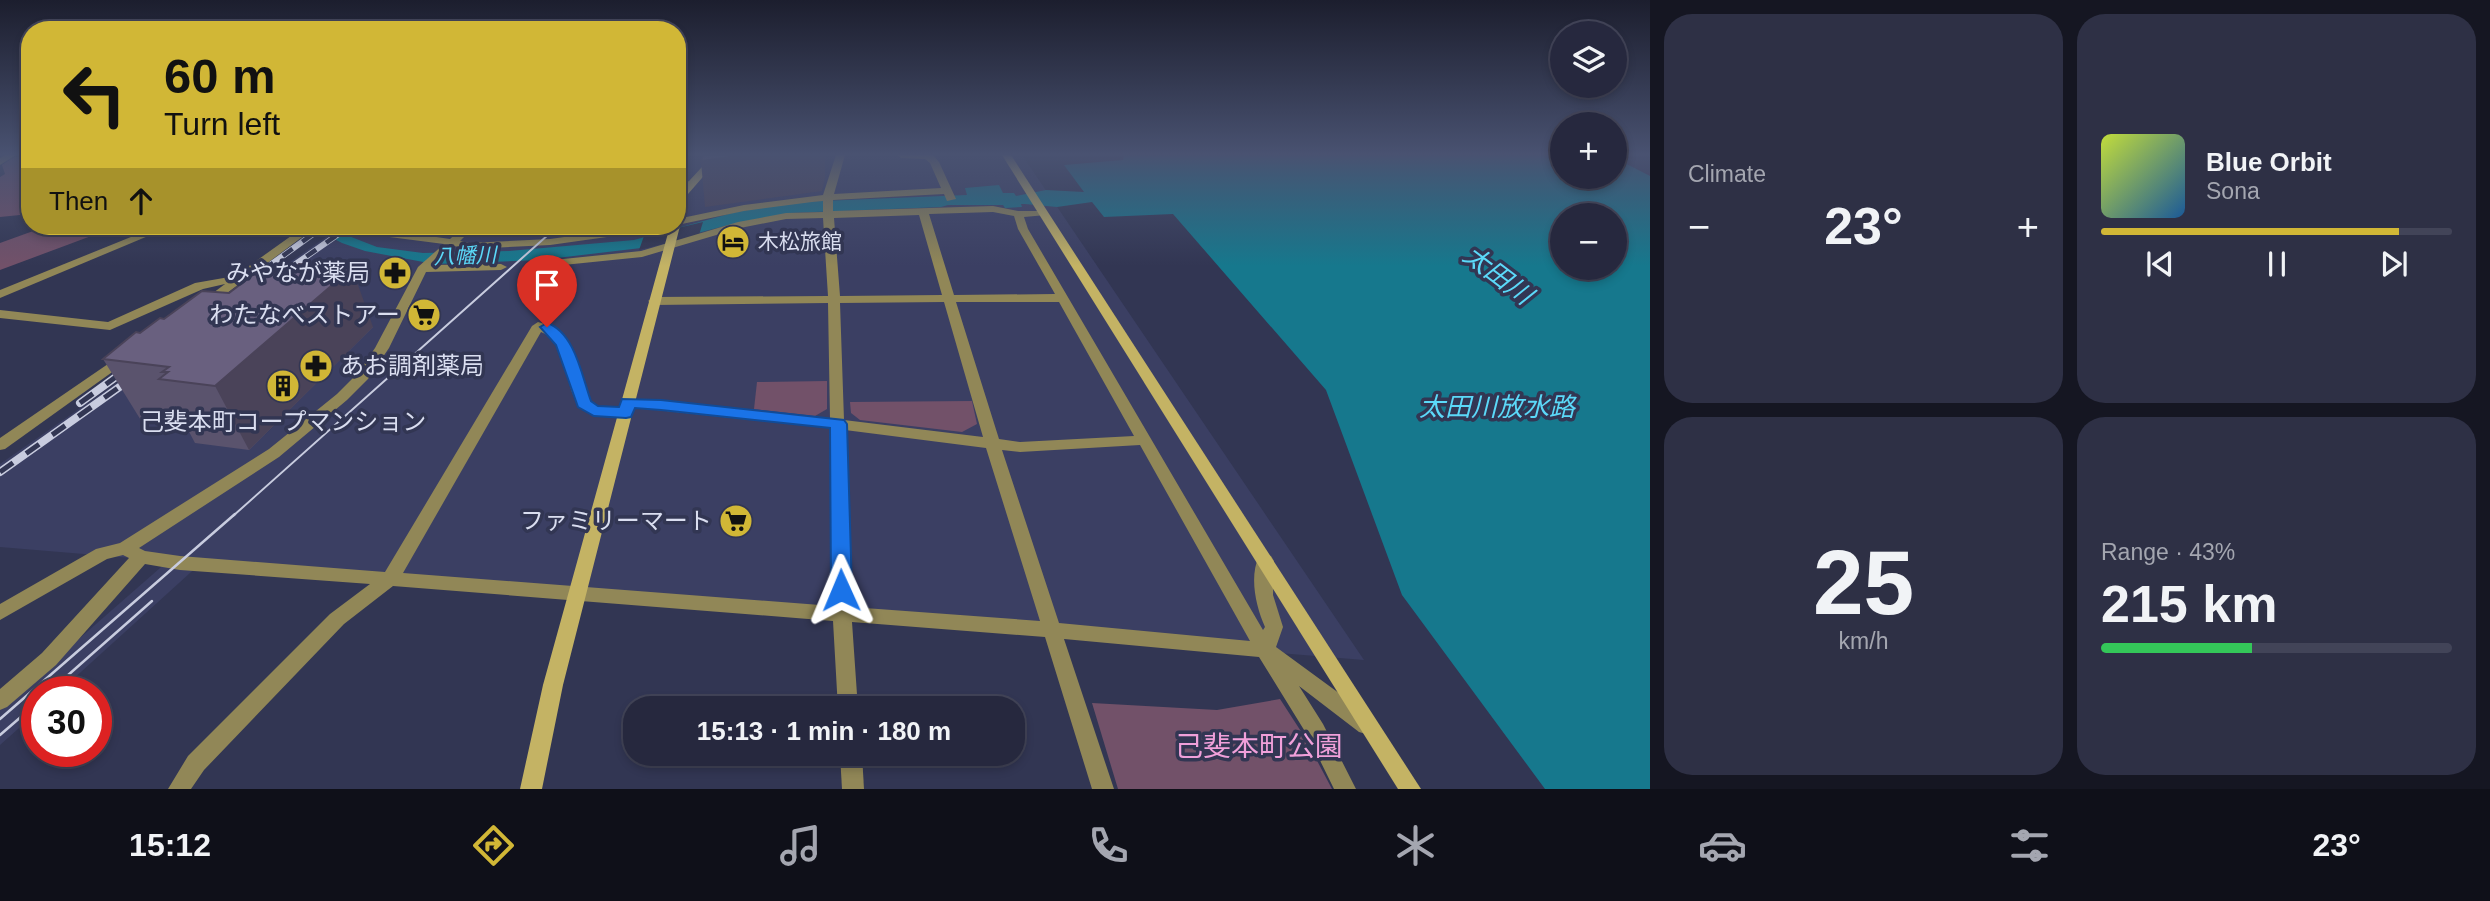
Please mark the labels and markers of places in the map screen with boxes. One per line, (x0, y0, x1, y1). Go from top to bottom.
hotel icon: 木松旅館 (714, 223, 752, 261)
place label: 木松旅館 (758, 230, 842, 253)
pharmacy icon: みやなが薬局 (376, 254, 414, 292)
pin (517, 255, 577, 327)
place label: みやなが薬局 (226, 259, 370, 286)
supermarket icon: わたなべストアー (405, 296, 443, 334)
place label: わたなべストアー (209, 301, 400, 328)
pharmacy icon: あお調剤薬局 (297, 347, 335, 385)
place label: あお調剤薬局 (340, 352, 484, 379)
building icon: 己斐本町コープマンション (264, 367, 302, 405)
place label: 己斐本町コープマンション (140, 408, 426, 435)
supermarket icon: ファミリーマート (717, 502, 755, 540)
place label: ファミリーマート (520, 507, 712, 534)

